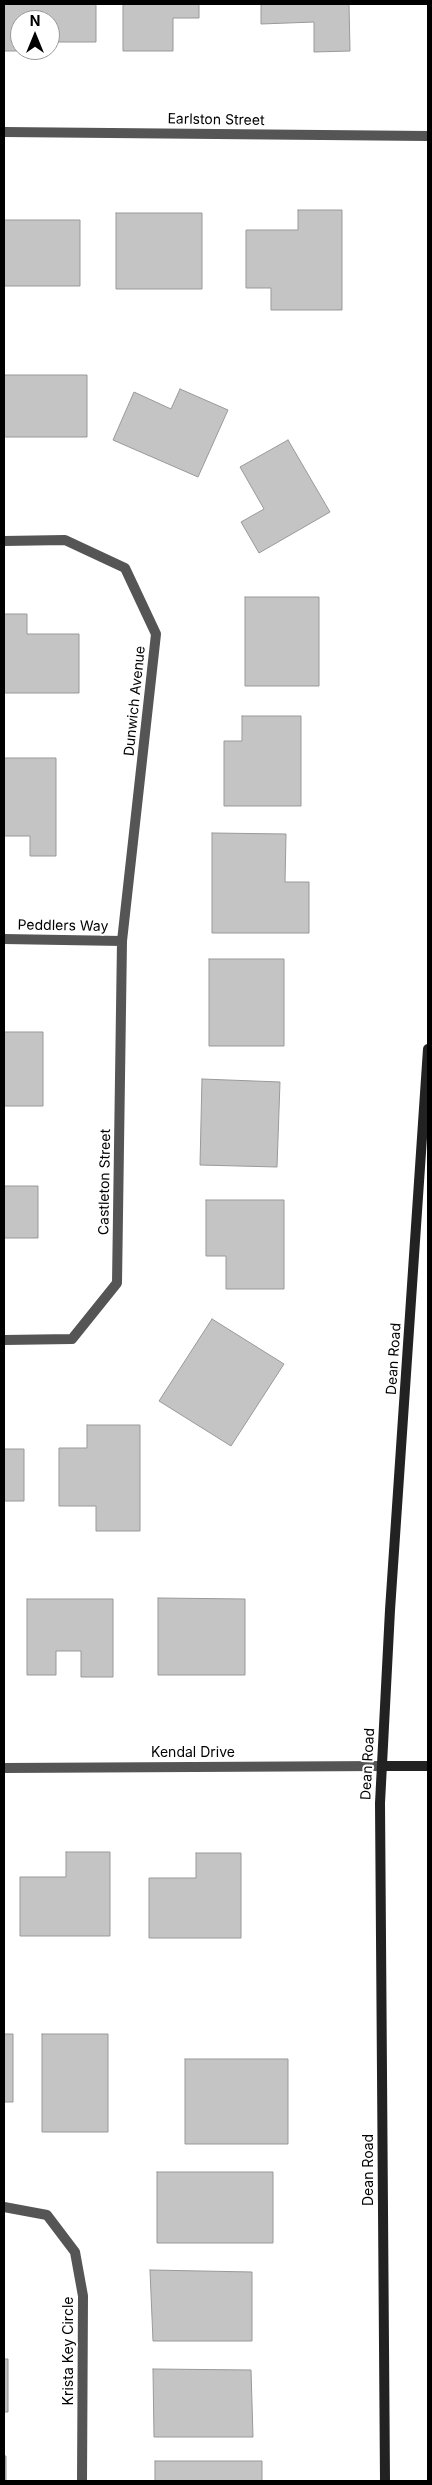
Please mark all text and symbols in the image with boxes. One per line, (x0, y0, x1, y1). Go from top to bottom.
north arrow (10, 10, 60, 60)
text: N (30, 12, 40, 29)
street label: Earlston Street (167, 111, 265, 129)
street label: Dunwich Avenue (121, 645, 149, 757)
street label: Peddlers Way (17, 917, 109, 935)
street label: Castleton Street (96, 1129, 114, 1235)
street label: Dean Road (383, 1322, 405, 1396)
street label: Dean Road (358, 1727, 378, 1801)
street label: Kendal Drive (151, 1745, 235, 1761)
street label: Dean Road (361, 2134, 377, 2206)
street label: Krista Key Circle (61, 2297, 77, 2405)

